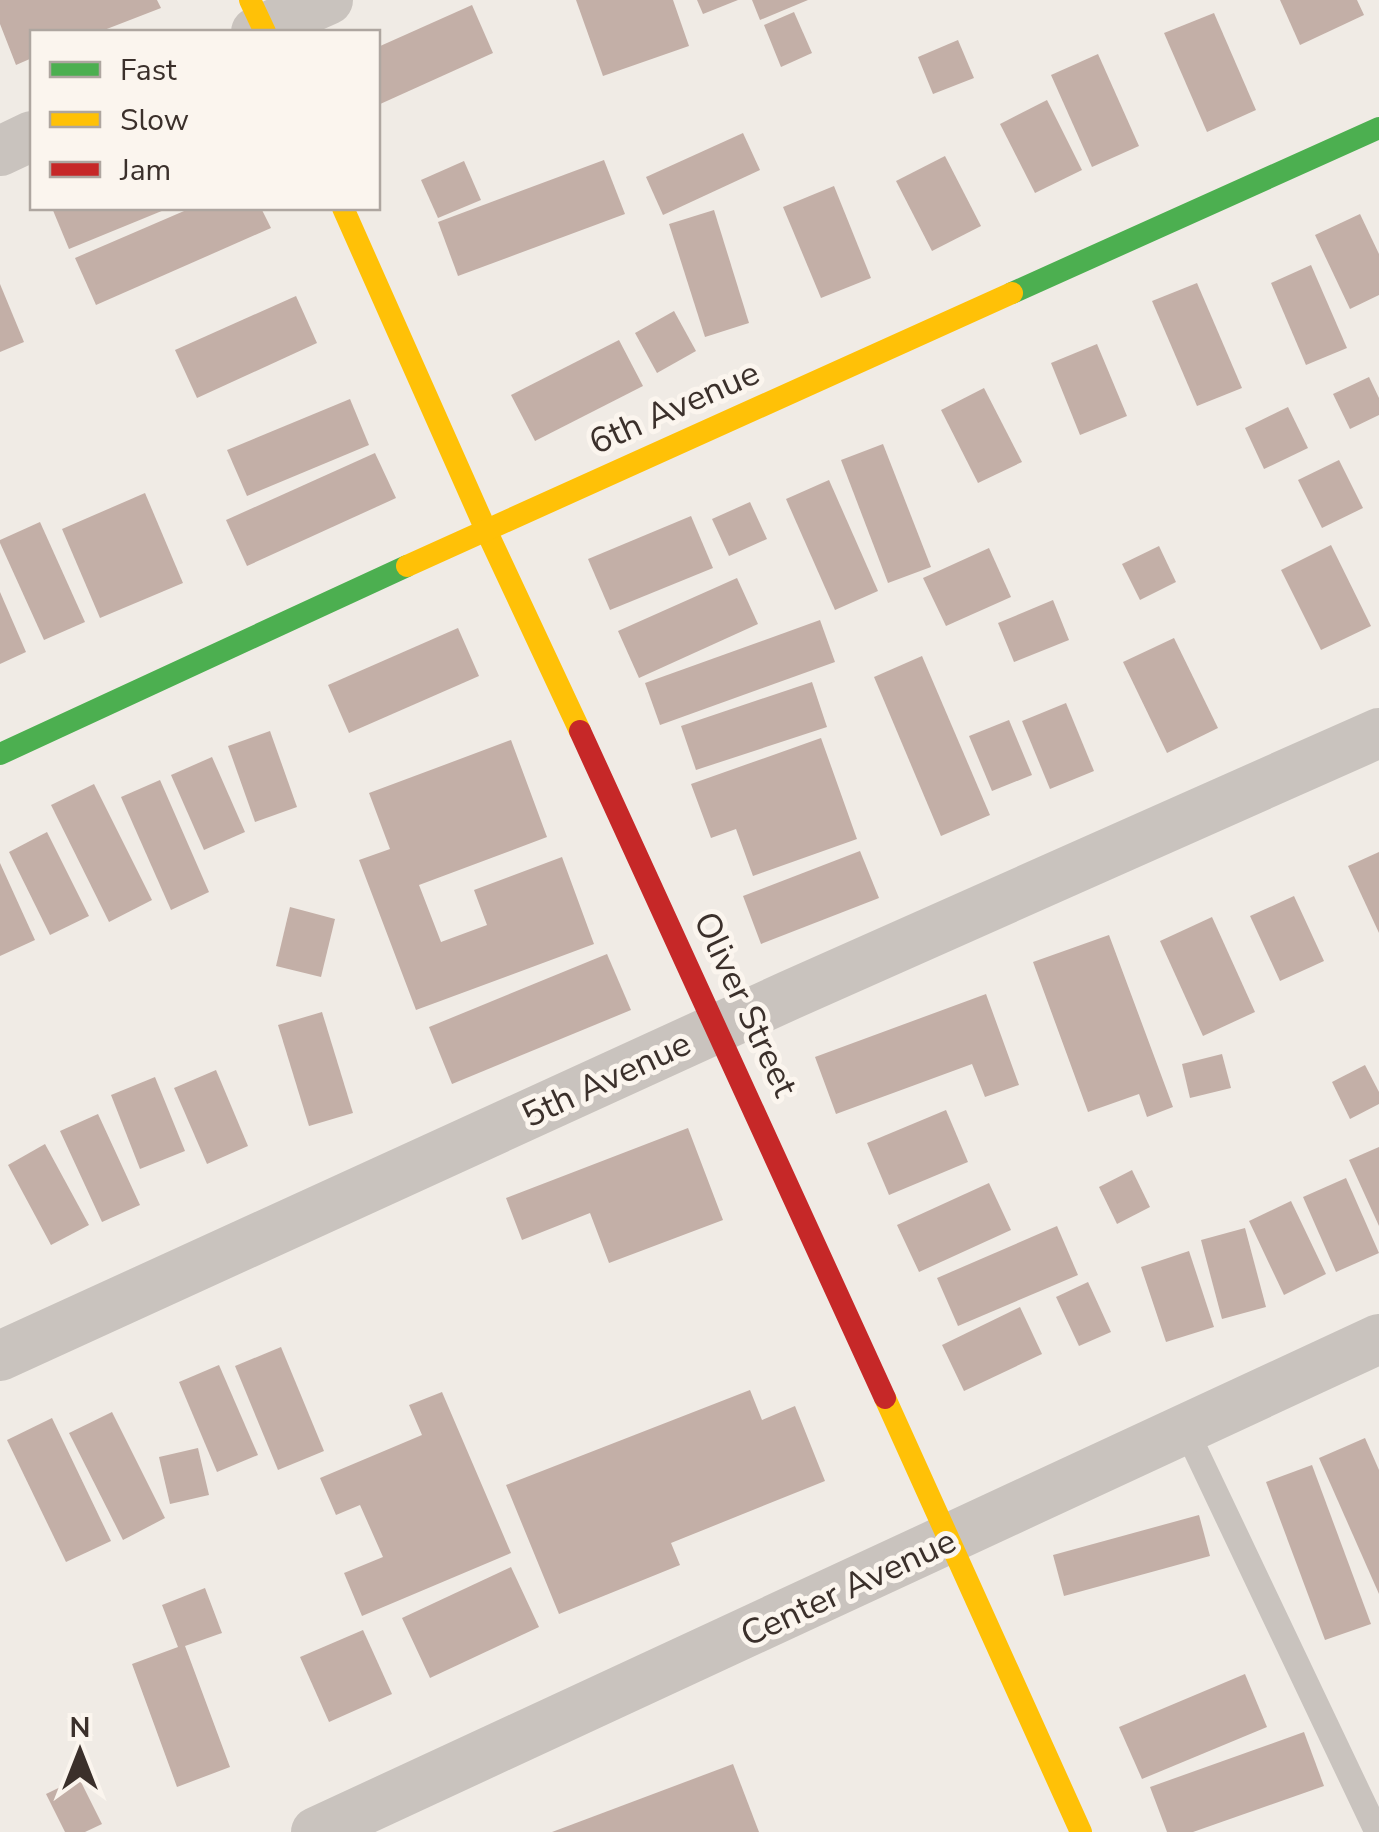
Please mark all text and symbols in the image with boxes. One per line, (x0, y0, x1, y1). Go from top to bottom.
legend (30, 30, 380, 210)
text: Fast (120, 50, 177, 91)
text: Slow (120, 100, 189, 141)
text: Jam (119, 150, 171, 191)
street label: 6th Avenue (582, 349, 767, 466)
street label: Oliver Street (682, 904, 809, 1105)
street label: 5th Avenue (514, 1020, 698, 1139)
street label: Center Avenue (733, 1517, 963, 1658)
north arrow (30, 1702, 130, 1802)
text: N (70, 1709, 90, 1747)

